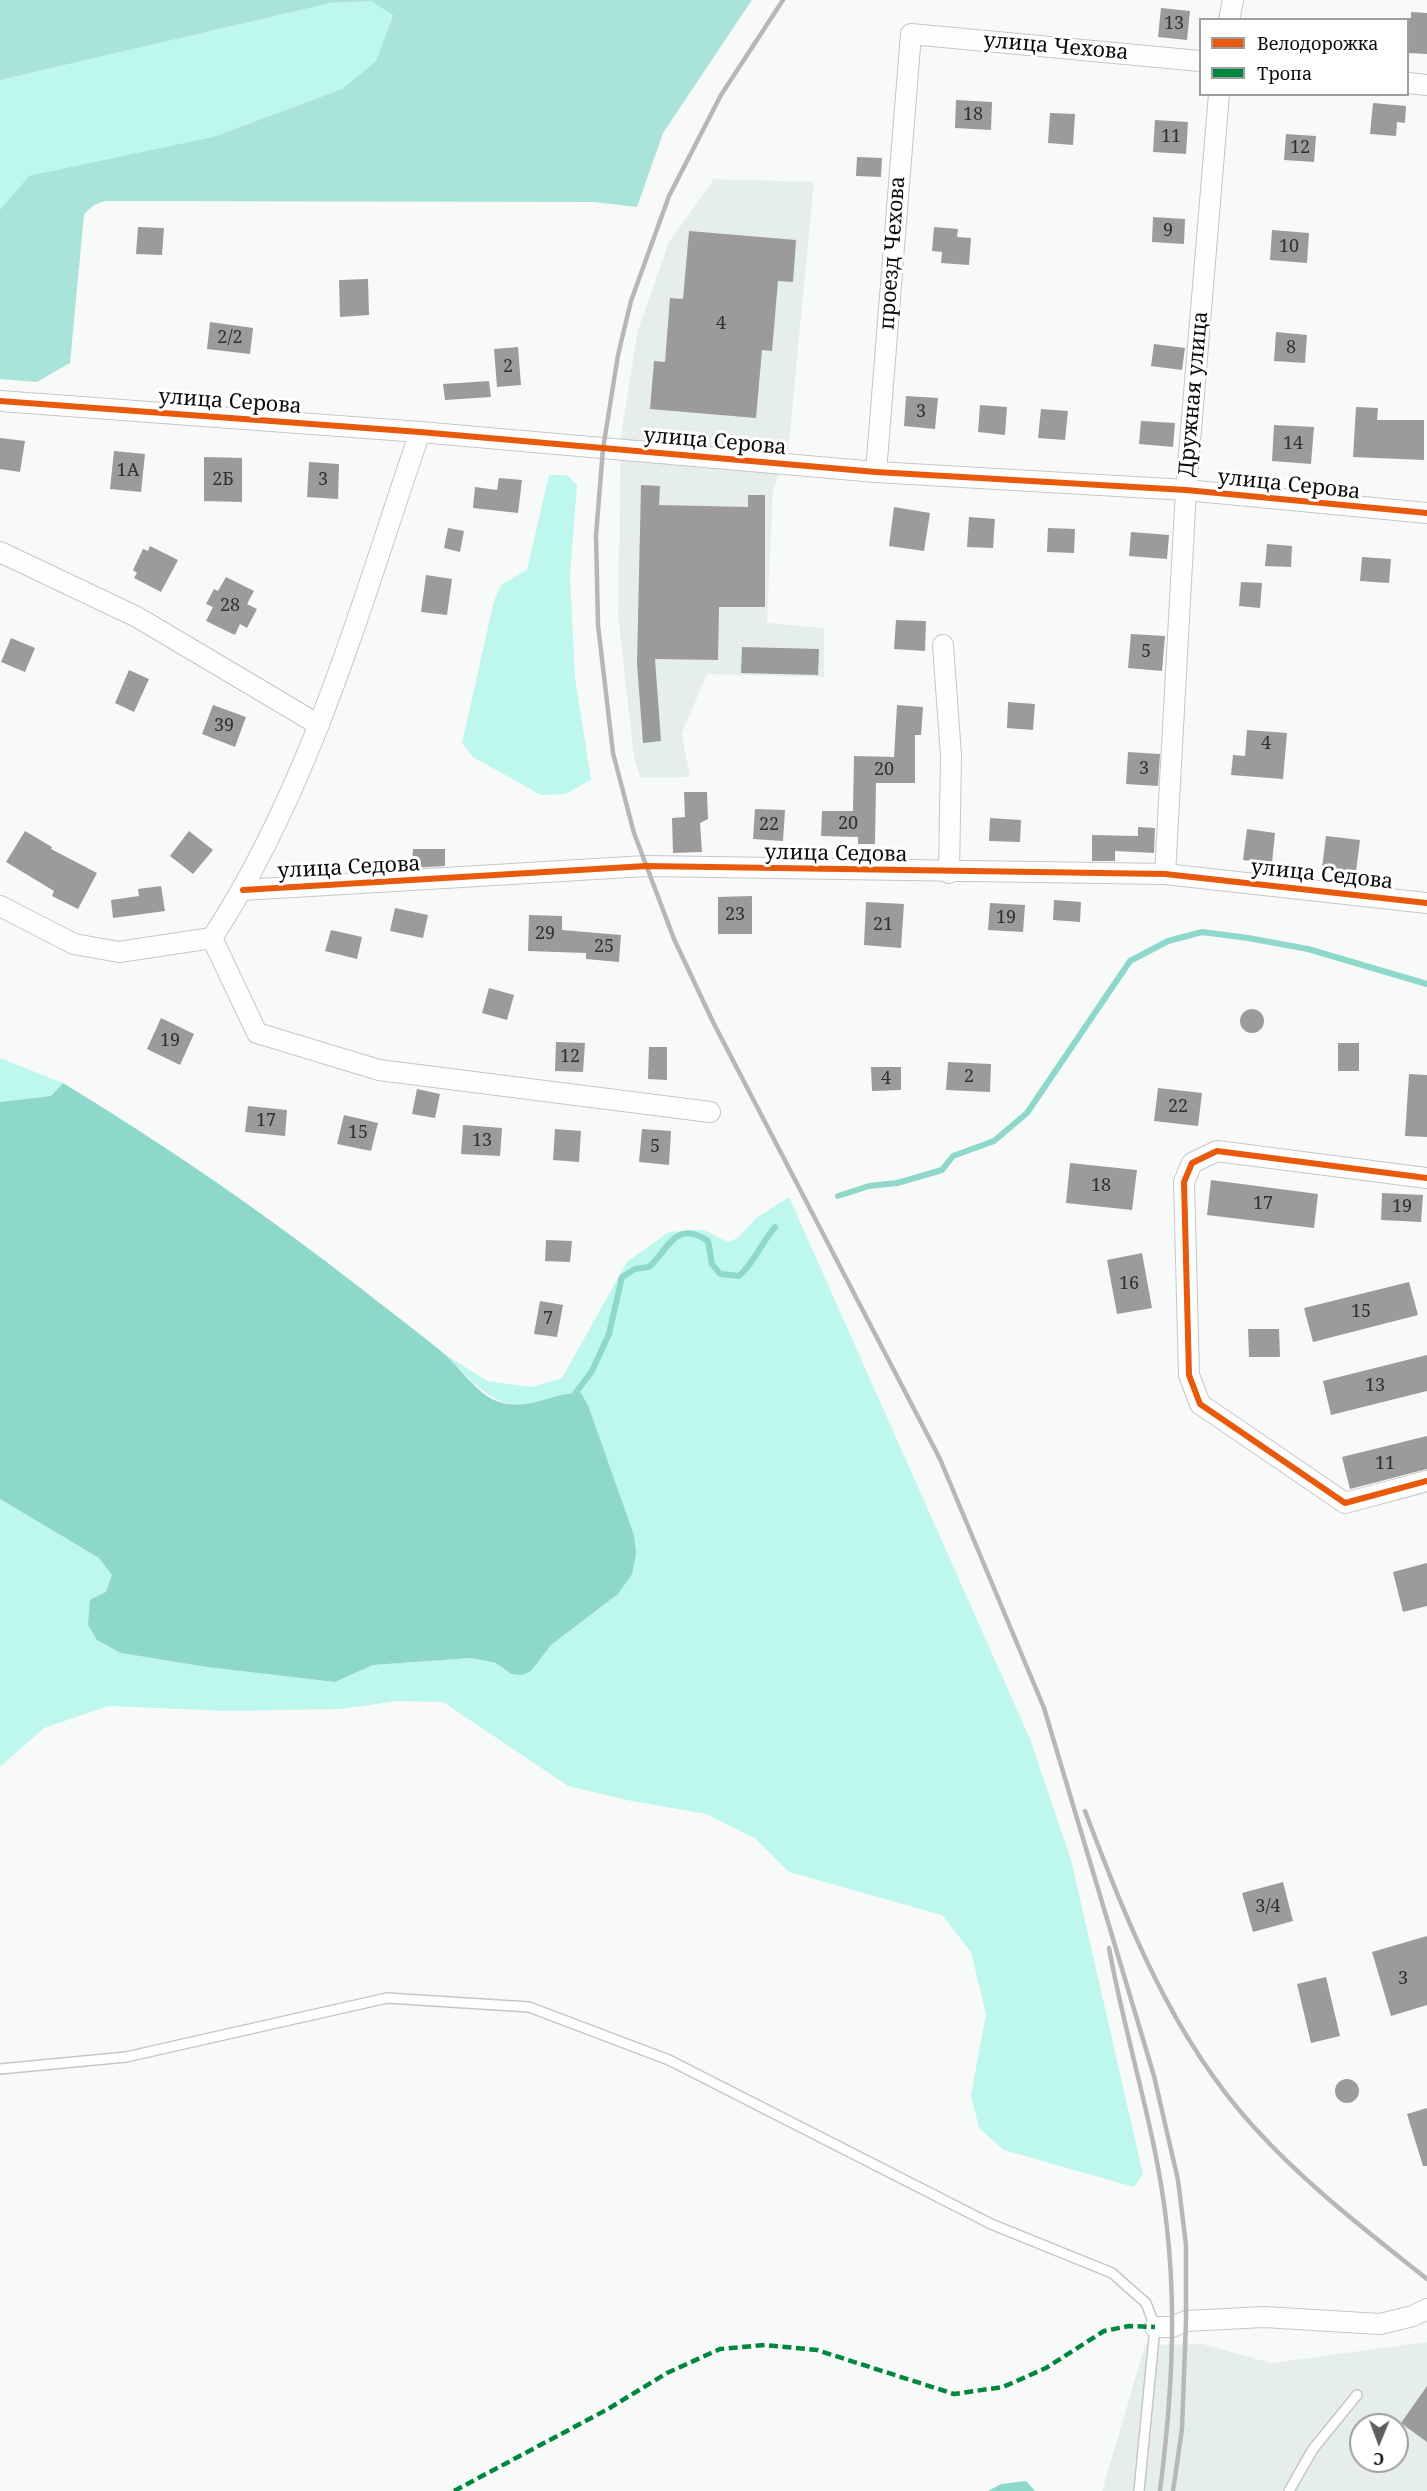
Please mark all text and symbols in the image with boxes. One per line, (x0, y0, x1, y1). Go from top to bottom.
house number: 13 (1164, 13, 1184, 35)
legend (1199, 18, 1409, 96)
street label: улица Чехова (983, 28, 1129, 66)
text: Велодорожка (1257, 31, 1379, 55)
text: Тропа (1257, 61, 1312, 85)
house number: 18 (963, 104, 983, 126)
house number: 11 (1161, 126, 1181, 148)
house number: 12 (1290, 137, 1310, 159)
street label: проезд Чехова (875, 175, 911, 331)
house number: 9 (1163, 220, 1173, 242)
house number: 10 (1279, 236, 1299, 258)
street label: Дружная улица (1174, 310, 1214, 478)
house number: 4 (716, 313, 726, 335)
house number: 2/2 (217, 327, 243, 349)
house number: 8 (1286, 337, 1296, 359)
house number: 2 (503, 356, 513, 378)
street label: улица Серова (158, 384, 302, 420)
house number: 3 (916, 401, 926, 423)
street label: улица Серова (642, 423, 788, 461)
house number: 14 (1283, 433, 1303, 455)
house number: 1А (117, 460, 139, 482)
street label: улица Серова (1216, 465, 1362, 505)
house number: 2Б (212, 469, 234, 491)
house number: 3 (318, 469, 328, 491)
house number: 28 (220, 595, 240, 617)
house number: 5 (1141, 641, 1151, 663)
house number: 39 (214, 715, 234, 737)
house number: 4 (1261, 733, 1271, 755)
house number: 3 (1139, 758, 1149, 780)
house number: 20 (874, 759, 894, 781)
house number: 20 (838, 813, 858, 835)
house number: 22 (759, 814, 779, 836)
street label: улица Седова (764, 840, 908, 868)
street label: улица Седова (277, 852, 421, 884)
street label: улица Седова (1250, 855, 1394, 895)
house number: 23 (725, 904, 745, 926)
house number: 19 (996, 907, 1016, 929)
house number: 21 (873, 914, 893, 936)
house number: 29 (535, 923, 555, 945)
house number: 25 (594, 936, 614, 958)
house number: 19 (160, 1030, 180, 1052)
house number: 12 (560, 1046, 580, 1068)
house number: 2 (964, 1066, 974, 1088)
house number: 4 (881, 1068, 891, 1090)
house number: 22 (1168, 1096, 1188, 1118)
house number: 17 (256, 1110, 276, 1132)
house number: 15 (348, 1122, 368, 1144)
house number: 13 (472, 1130, 492, 1152)
house number: 5 (650, 1136, 660, 1158)
house number: 18 (1091, 1175, 1111, 1197)
house number: 17 (1253, 1193, 1273, 1215)
house number: 19 (1392, 1196, 1412, 1218)
house number: 16 (1119, 1273, 1139, 1295)
house number: 15 (1351, 1301, 1371, 1323)
house number: 7 (543, 1308, 553, 1330)
house number: 13 (1365, 1375, 1385, 1397)
house number: 11 (1375, 1453, 1395, 1475)
house number: 3/4 (1255, 1896, 1281, 1918)
house number: 3 (1398, 1968, 1408, 1990)
north arrow (1349, 2413, 1409, 2473)
text: С (1373, 2448, 1384, 2470)

